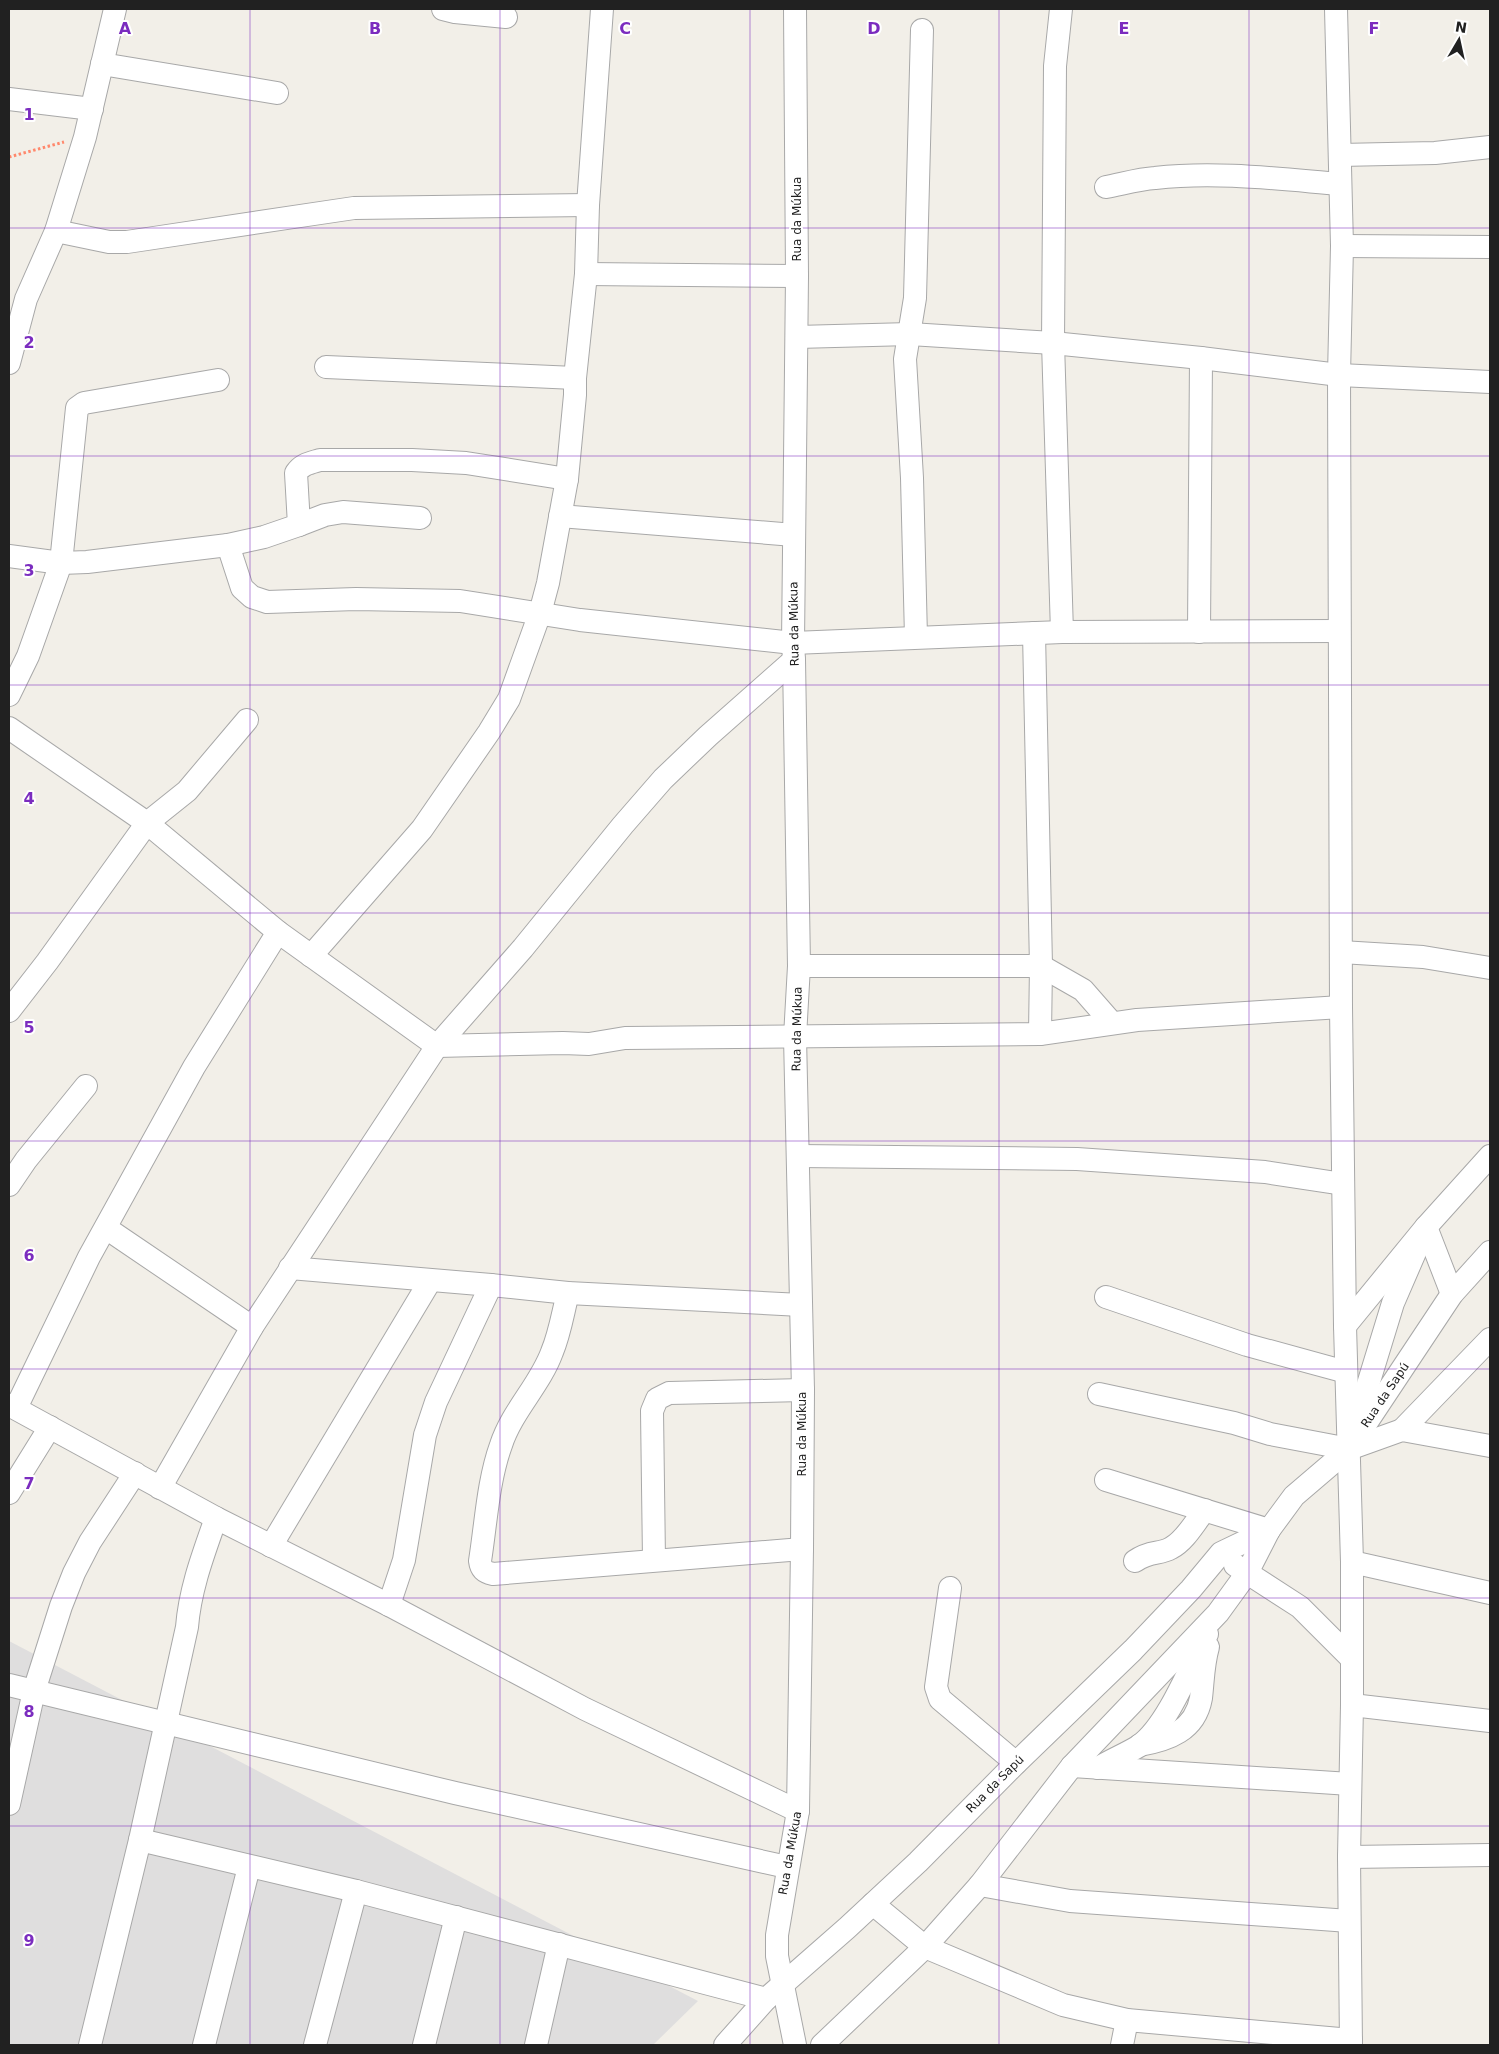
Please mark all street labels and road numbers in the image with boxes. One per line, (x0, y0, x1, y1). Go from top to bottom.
street label: Rua da Múkua (790, 177, 804, 261)
street label: Rua da Múkua (786, 581, 802, 667)
street label: Rua da Múkua (789, 986, 805, 1072)
street label: Rua da Sapú (1358, 1360, 1412, 1430)
street label: Rua da Múkua (795, 1392, 809, 1476)
street label: Rua da Sapú (963, 1752, 1027, 1816)
street label: Rua da Múkua (776, 1810, 804, 1896)

